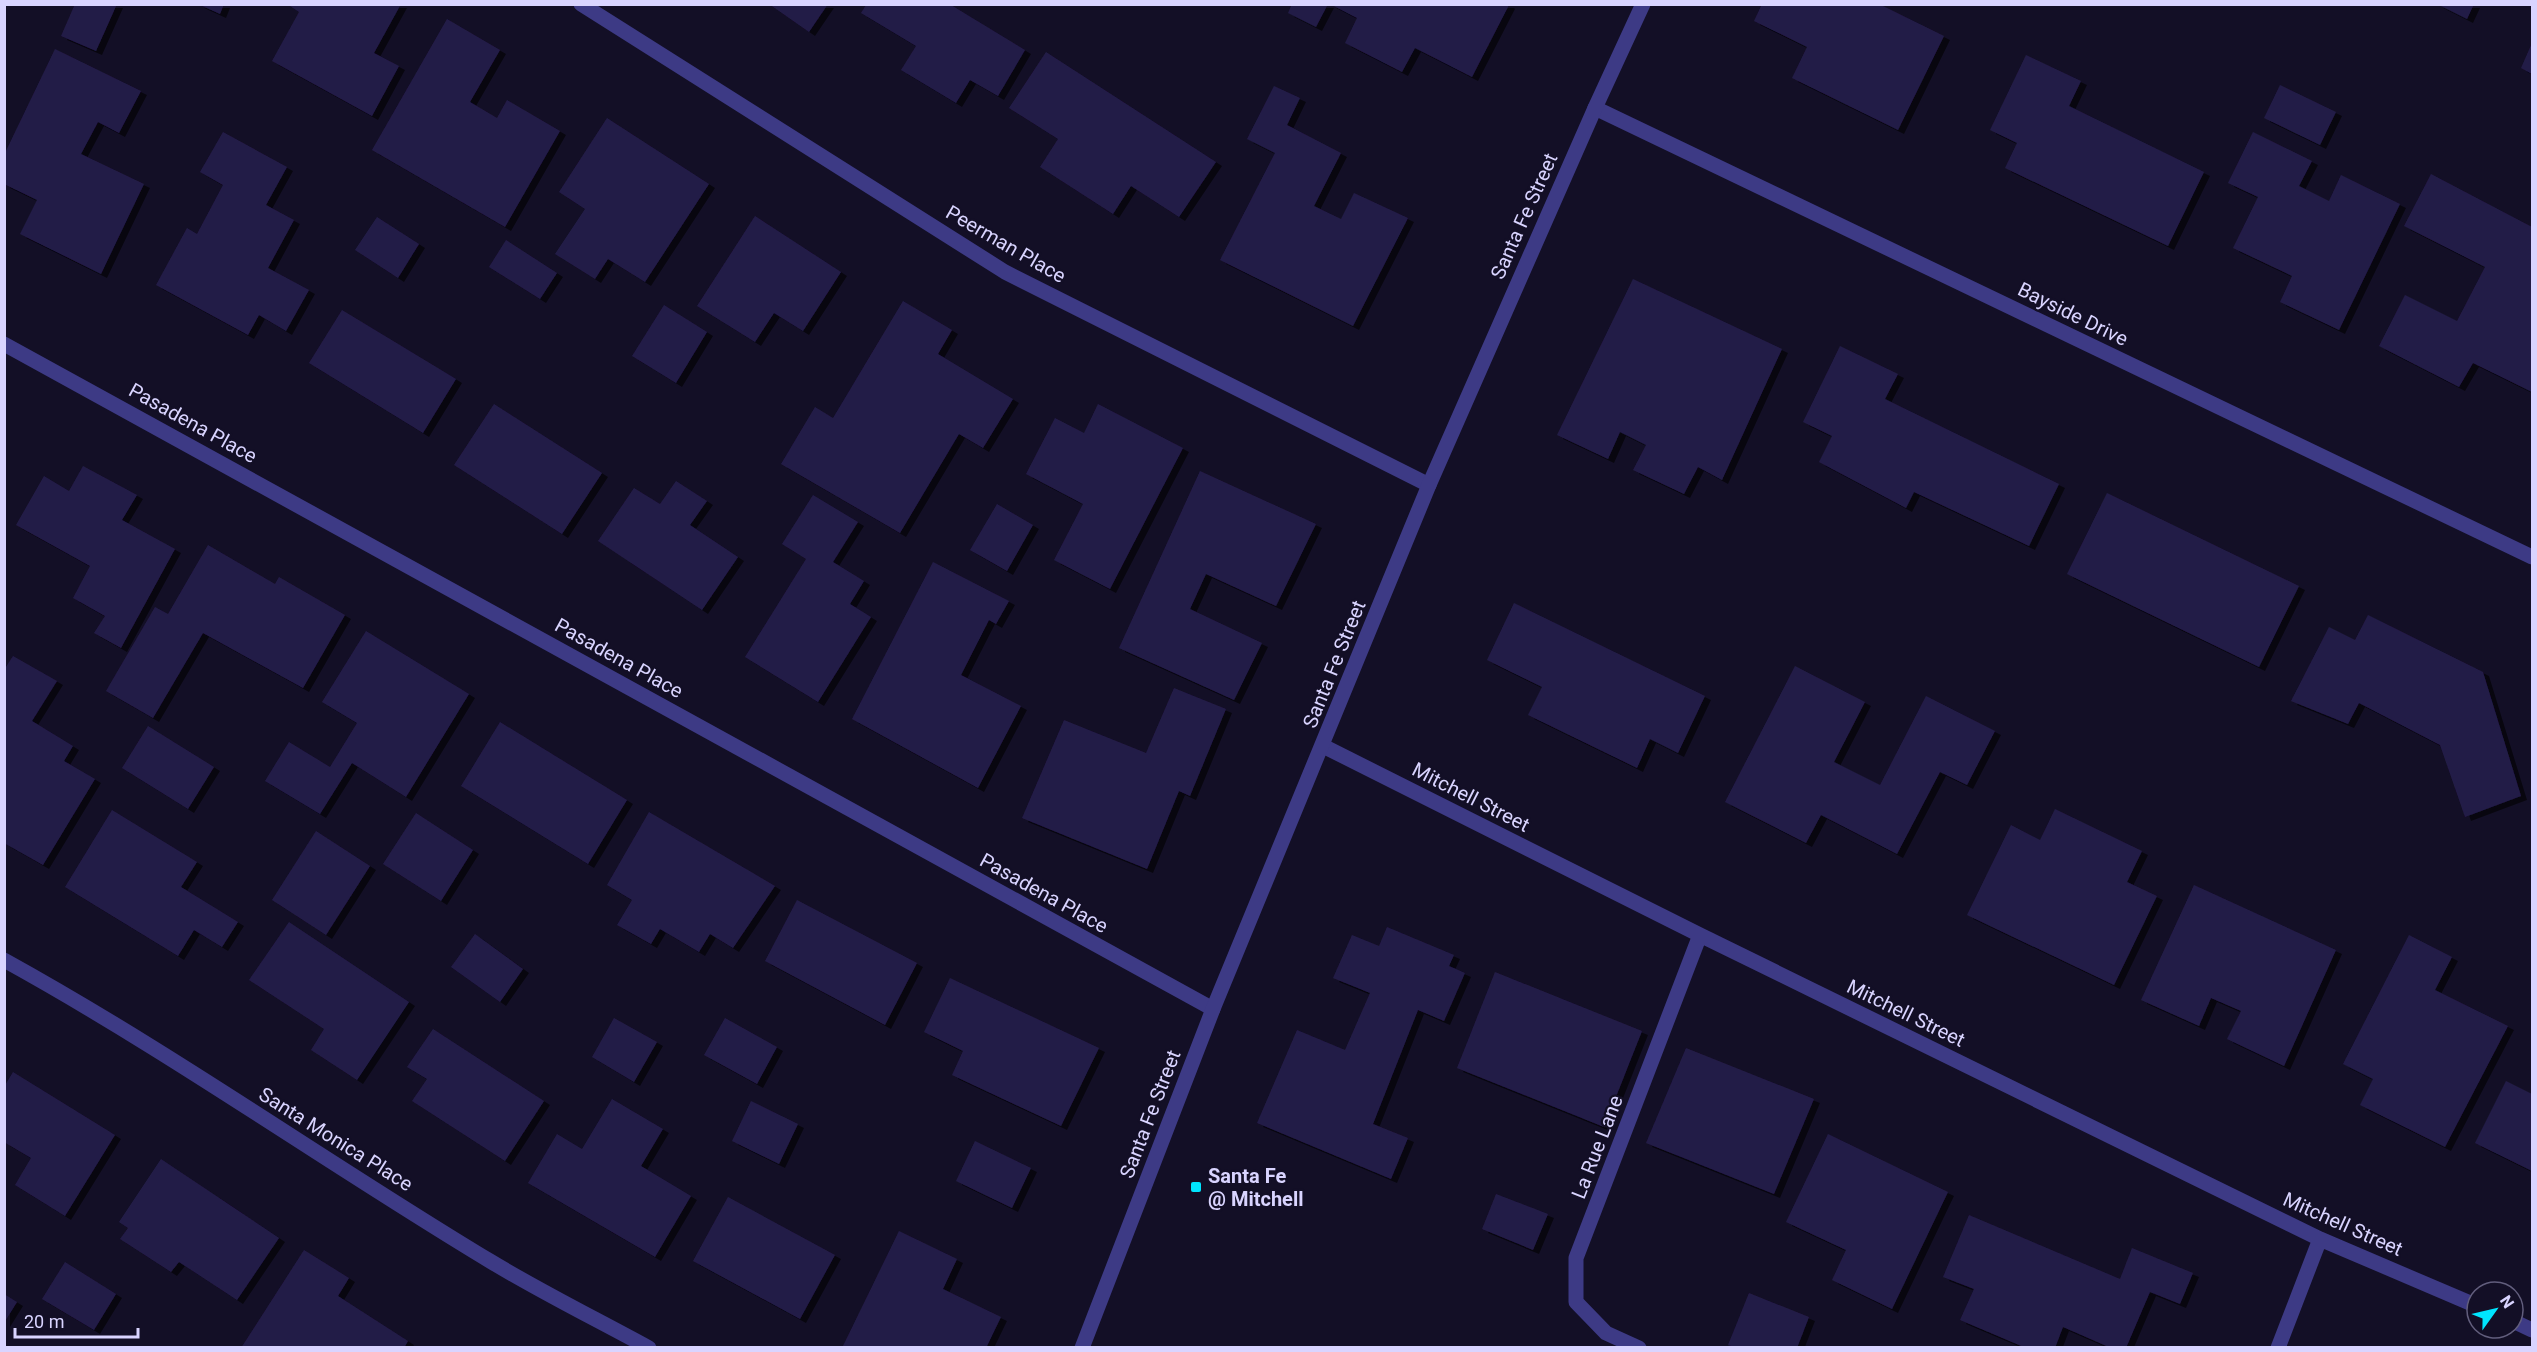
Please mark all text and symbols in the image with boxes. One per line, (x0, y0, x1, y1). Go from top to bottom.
street label: Santa Fe Street (1486, 149, 1562, 283)
street label: Peerman Place (942, 200, 1070, 288)
street label: Bayside Drive (2014, 277, 2132, 351)
street label: Pasadena Place (125, 378, 261, 468)
street label: Santa Fe Street (1298, 597, 1370, 731)
street label: Pasadena Place (551, 613, 687, 703)
street label: Mitchell Street (1408, 757, 1534, 837)
street label: Pasadena Place (976, 848, 1112, 938)
street label: Mitchell Street (1843, 974, 1969, 1052)
street label: Santa Fe Street (1115, 1047, 1185, 1181)
street label: Santa Monica Place (255, 1082, 417, 1196)
street label: La Rue Lane (1566, 1092, 1628, 1202)
place label: Santa Fe @ Mitchell (1208, 1164, 1303, 1211)
marker: Santa Fe @ Mitchell (1189, 1180, 1203, 1194)
street label: Mitchell Street (2279, 1187, 2407, 1261)
north arrow (2465, 1280, 2525, 1340)
text: N (2496, 1292, 2518, 1312)
scale bar (15, 1301, 138, 1339)
text: 20 m (24, 1311, 64, 1332)

